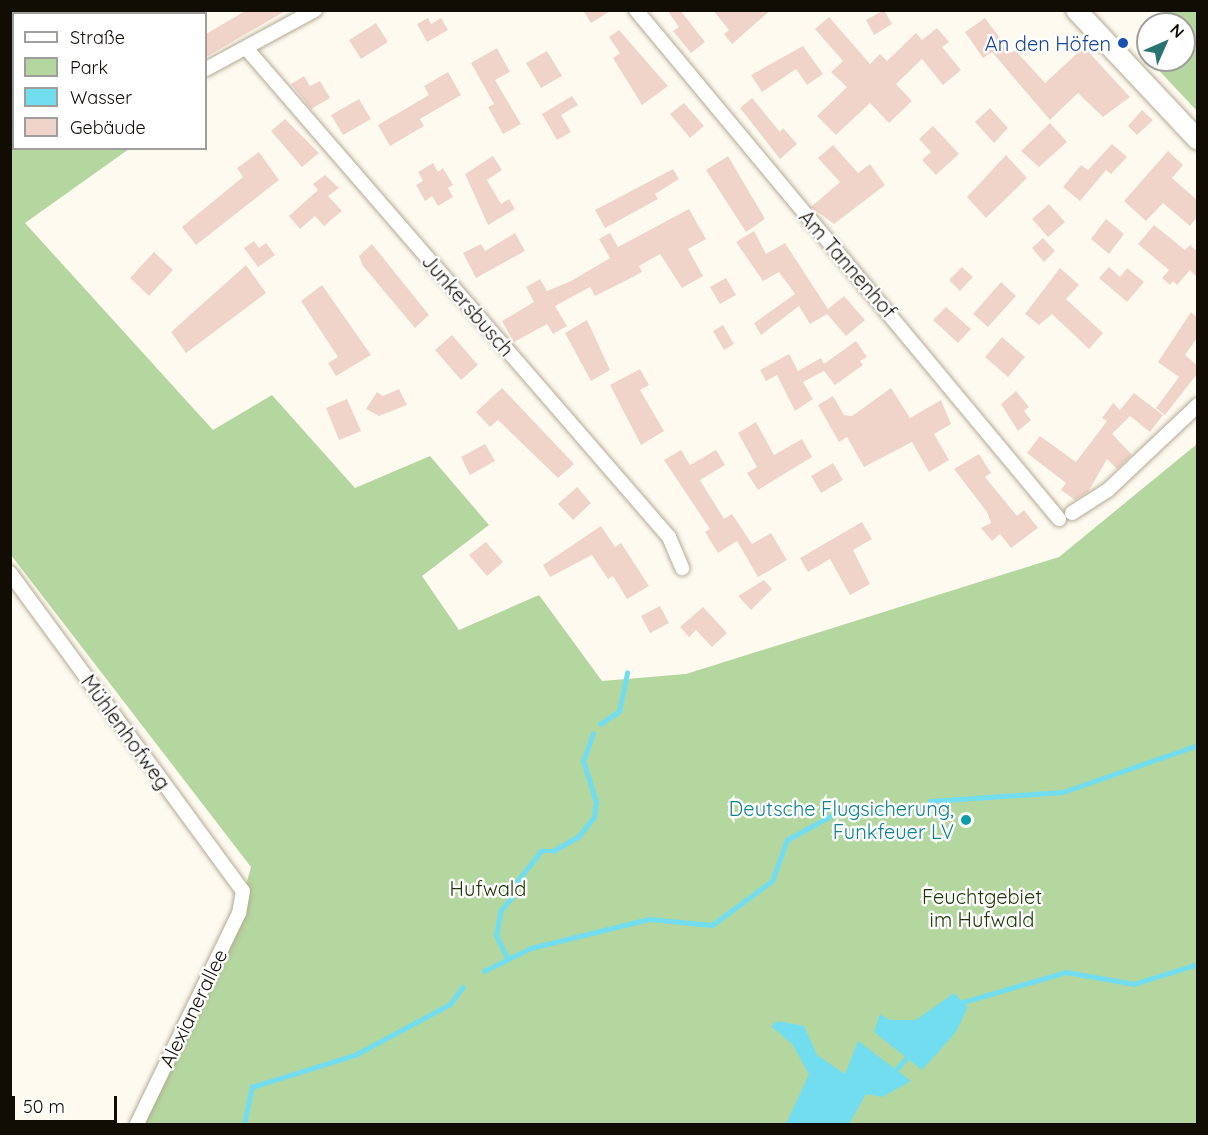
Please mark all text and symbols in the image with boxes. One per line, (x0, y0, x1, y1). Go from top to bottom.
legend (12, 12, 207, 150)
north arrow (1136, 12, 1196, 72)
text: N (1166, 19, 1189, 42)
text: Straße (70, 26, 125, 49)
place label: An den Höfen (985, 31, 1111, 55)
marker: An den Höfen (1116, 36, 1130, 50)
text: Park (70, 56, 108, 79)
text: Wasser (70, 86, 132, 109)
text: Gebäude (70, 116, 146, 139)
street label: Am Tannenhof (795, 205, 901, 323)
street label: Junkersbusch (417, 249, 519, 361)
street label: Mühlenhofweg (76, 670, 176, 794)
place label: Deutsche Flugsicherung, Funkfeuer LV (729, 796, 954, 843)
marker: Deutsche Flugsicherung, Funkfeuer LV (959, 813, 973, 827)
park label: Hufwald (450, 876, 526, 900)
park label: Feuchtgebiet im Hufwald (922, 884, 1042, 931)
street label: Alexianerallee (154, 945, 232, 1071)
scale bar (15, 1084, 120, 1122)
text: 50 m (23, 1095, 65, 1118)

